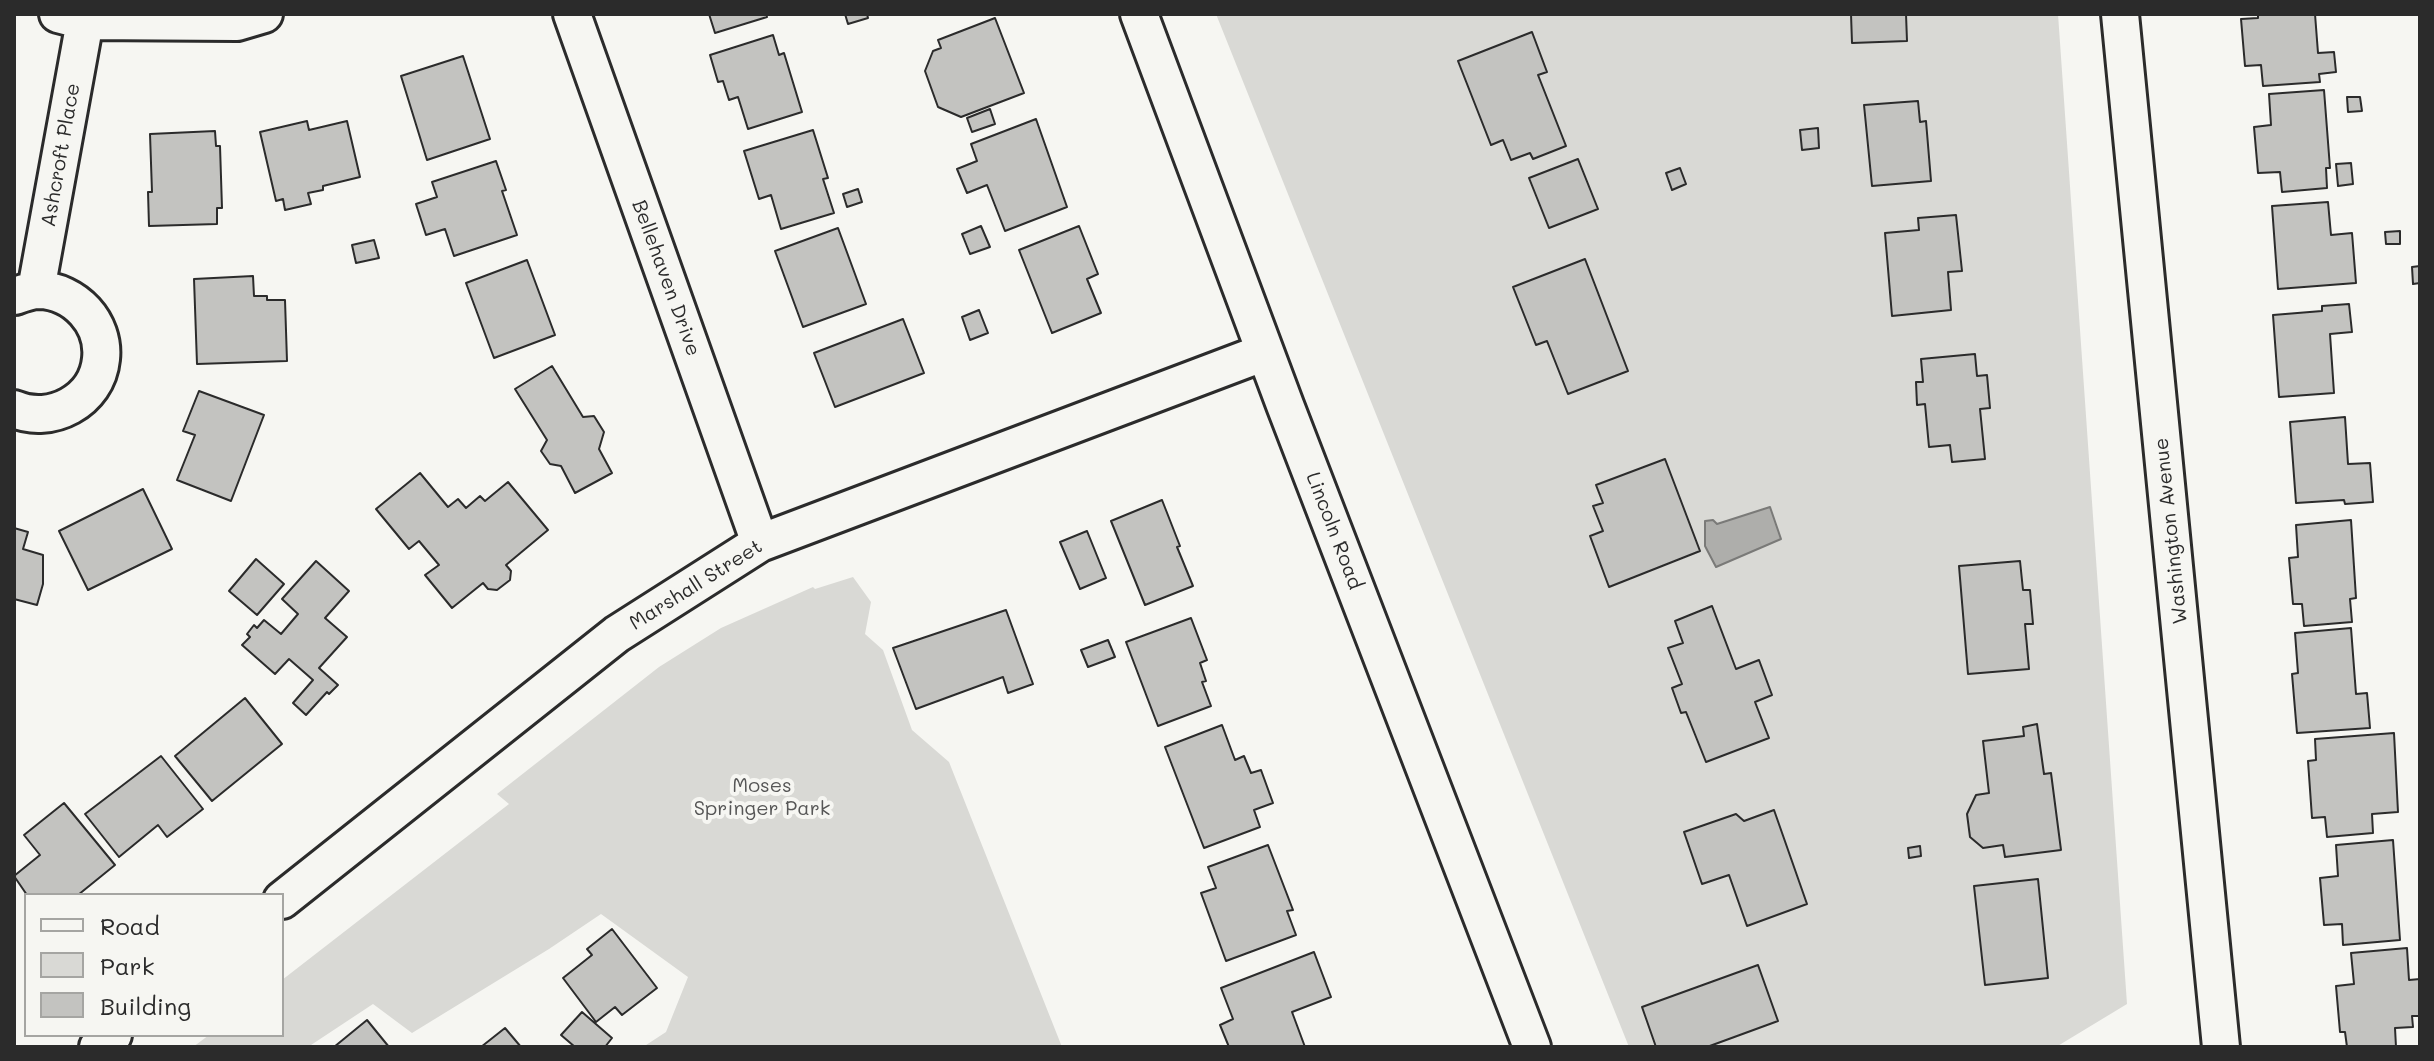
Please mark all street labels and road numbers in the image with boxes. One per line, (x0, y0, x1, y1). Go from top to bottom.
street label: Ashcroft Place (37, 81, 85, 229)
street label: Bellehaven Drive (627, 197, 705, 359)
street label: Washington Avenue (2149, 437, 2193, 625)
street label: Lincoln Road (1301, 469, 1367, 593)
street label: Marshall Street (625, 535, 767, 635)

